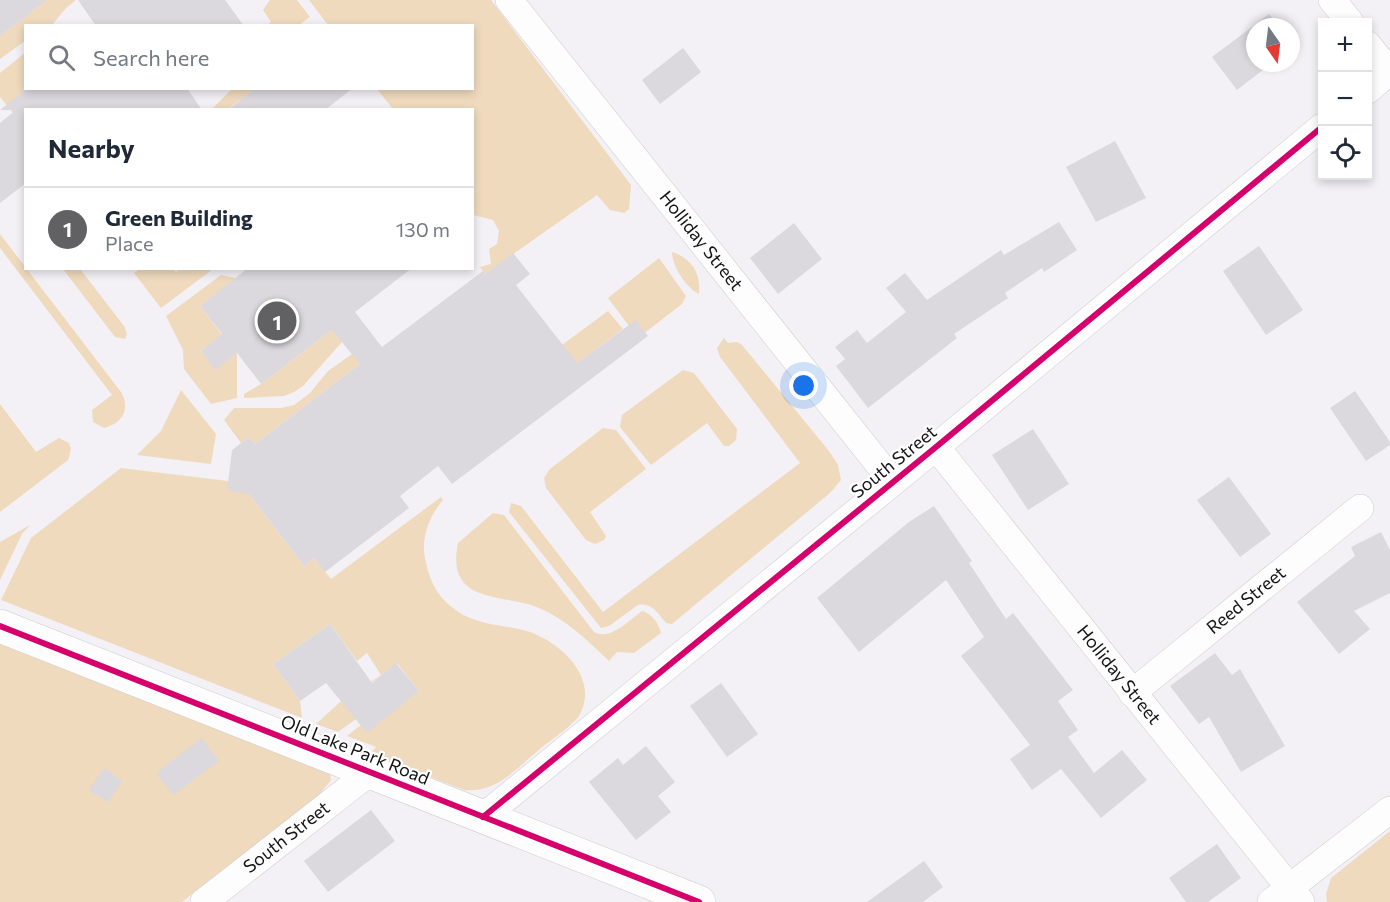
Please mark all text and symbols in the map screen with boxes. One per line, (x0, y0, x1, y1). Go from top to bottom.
north arrow (1246, 18, 1300, 72)
map controls (1318, 18, 1372, 180)
button: + (1318, 18, 1372, 72)
search box (24, 24, 474, 90)
icon: search (45, 41, 78, 74)
text: Search here (93, 44, 209, 71)
button: − (1318, 72, 1372, 126)
button: locate (1318, 126, 1372, 180)
text: Nearby (48, 132, 135, 163)
street label: Holliday Street (655, 186, 748, 295)
text: Green Building (105, 204, 253, 231)
text: 1 (63, 217, 72, 241)
text: 130 m (396, 217, 450, 241)
text: Place (105, 231, 154, 255)
pin: 1 (258, 298, 296, 344)
your location (789, 371, 818, 400)
street label: South Street (846, 420, 940, 502)
street label: Reed Street (1202, 561, 1289, 638)
street label: Holliday Street (1073, 620, 1166, 728)
street label: Old Lake Park Road (278, 709, 433, 789)
street label: South Street (239, 796, 334, 877)

